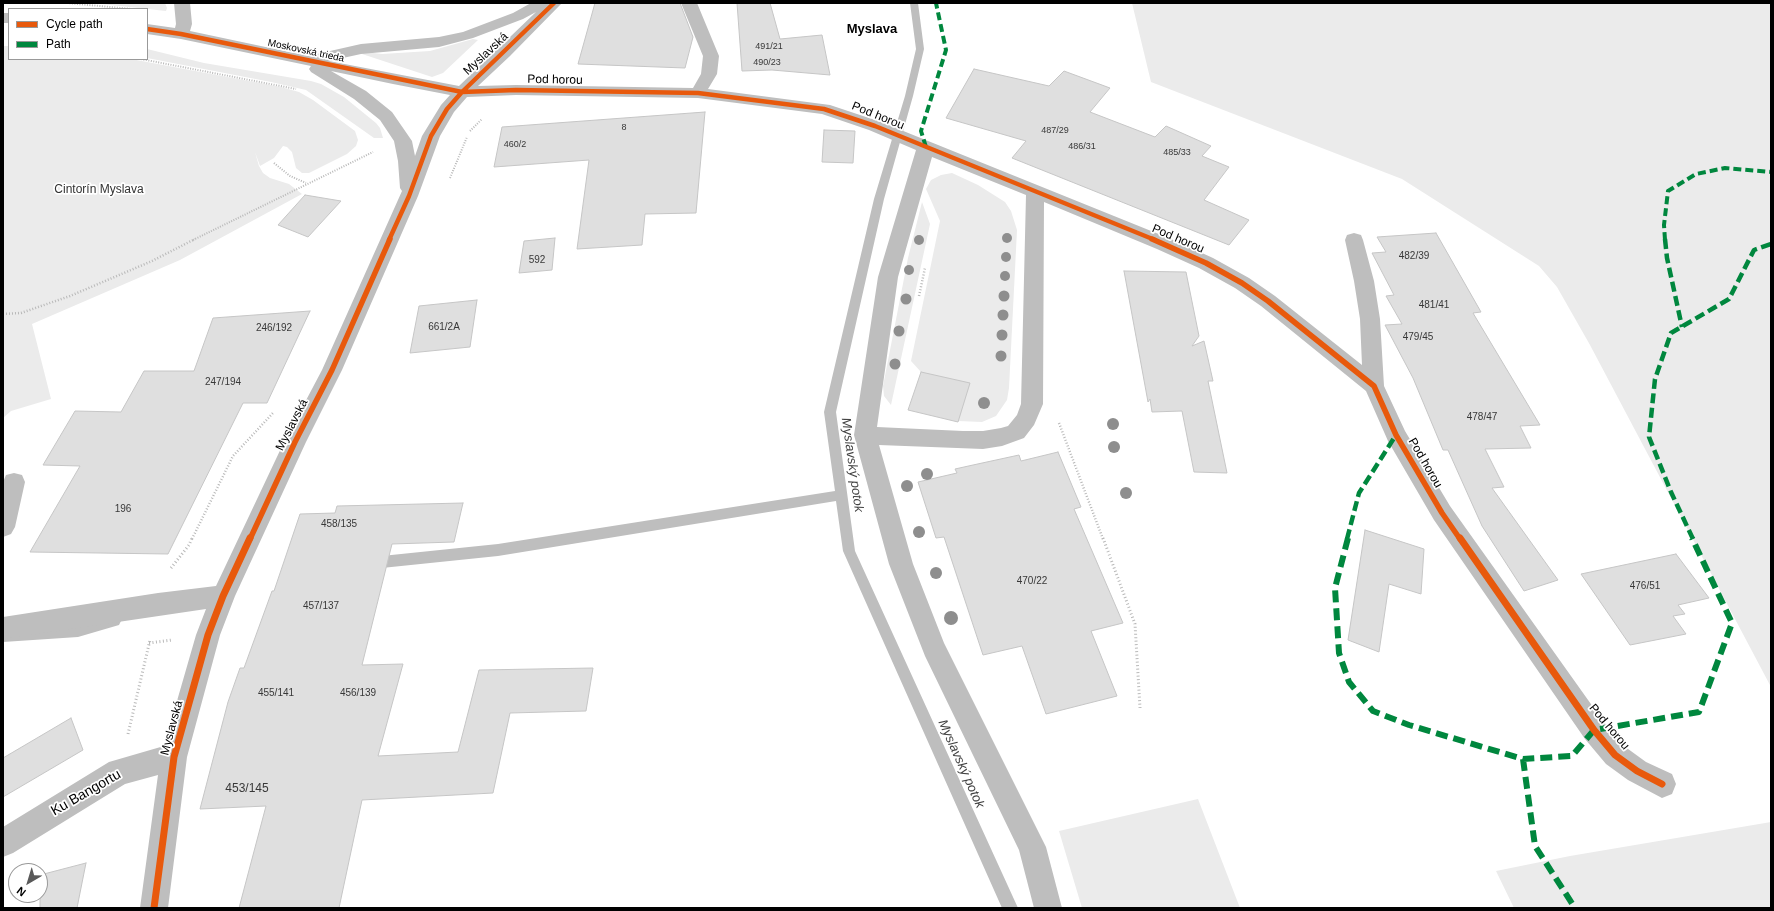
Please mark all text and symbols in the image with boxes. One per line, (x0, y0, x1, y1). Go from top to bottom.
legend (8, 8, 148, 60)
text: Cycle path (46, 17, 103, 31)
district label: Myslava (847, 21, 897, 37)
street label: Myslavská (461, 30, 511, 78)
text: Path (46, 37, 71, 51)
street label: Moskovská trieda (267, 37, 345, 65)
house number: 491/21 (755, 42, 783, 52)
house number: 490/23 (753, 58, 781, 68)
street label: Pod horou (527, 72, 583, 88)
street label: Pod horou (850, 99, 906, 133)
house number: 8 (621, 123, 627, 133)
house number: 487/29 (1041, 126, 1069, 136)
house number: 460/2 (504, 140, 526, 150)
house number: 486/31 (1068, 142, 1096, 152)
house number: 485/33 (1163, 148, 1191, 158)
park label: Cintorín Myslava (54, 183, 144, 197)
street label: Pod horou (1150, 222, 1206, 256)
house number: 482/39 (1399, 250, 1429, 262)
house number: 592 (529, 254, 545, 266)
house number: 481/41 (1419, 299, 1449, 311)
house number: 661/2A (428, 321, 460, 333)
house number: 246/192 (256, 322, 292, 334)
house number: 479/45 (1403, 331, 1433, 343)
house number: 247/194 (205, 376, 241, 388)
street label: Myslavská (273, 397, 311, 453)
house number: 478/47 (1467, 411, 1497, 423)
water label: Myslavský potok (838, 417, 866, 513)
street label: Pod horou (1405, 435, 1445, 491)
house number: 196 (115, 503, 131, 515)
house number: 458/135 (321, 518, 357, 530)
house number: 470/22 (1017, 575, 1047, 587)
house number: 476/51 (1630, 580, 1660, 592)
house number: 457/137 (303, 600, 339, 612)
house number: 455/141 (258, 687, 294, 699)
house number: 456/139 (340, 687, 376, 699)
street label: Myslavská (158, 699, 186, 757)
street label: Pod horou (1586, 701, 1632, 753)
water label: Myslavský potok (934, 717, 988, 811)
street label: Ku Bangortu (48, 766, 124, 820)
house number: 453/145 (225, 782, 269, 796)
north arrow (8, 863, 48, 903)
text: N (14, 884, 28, 899)

